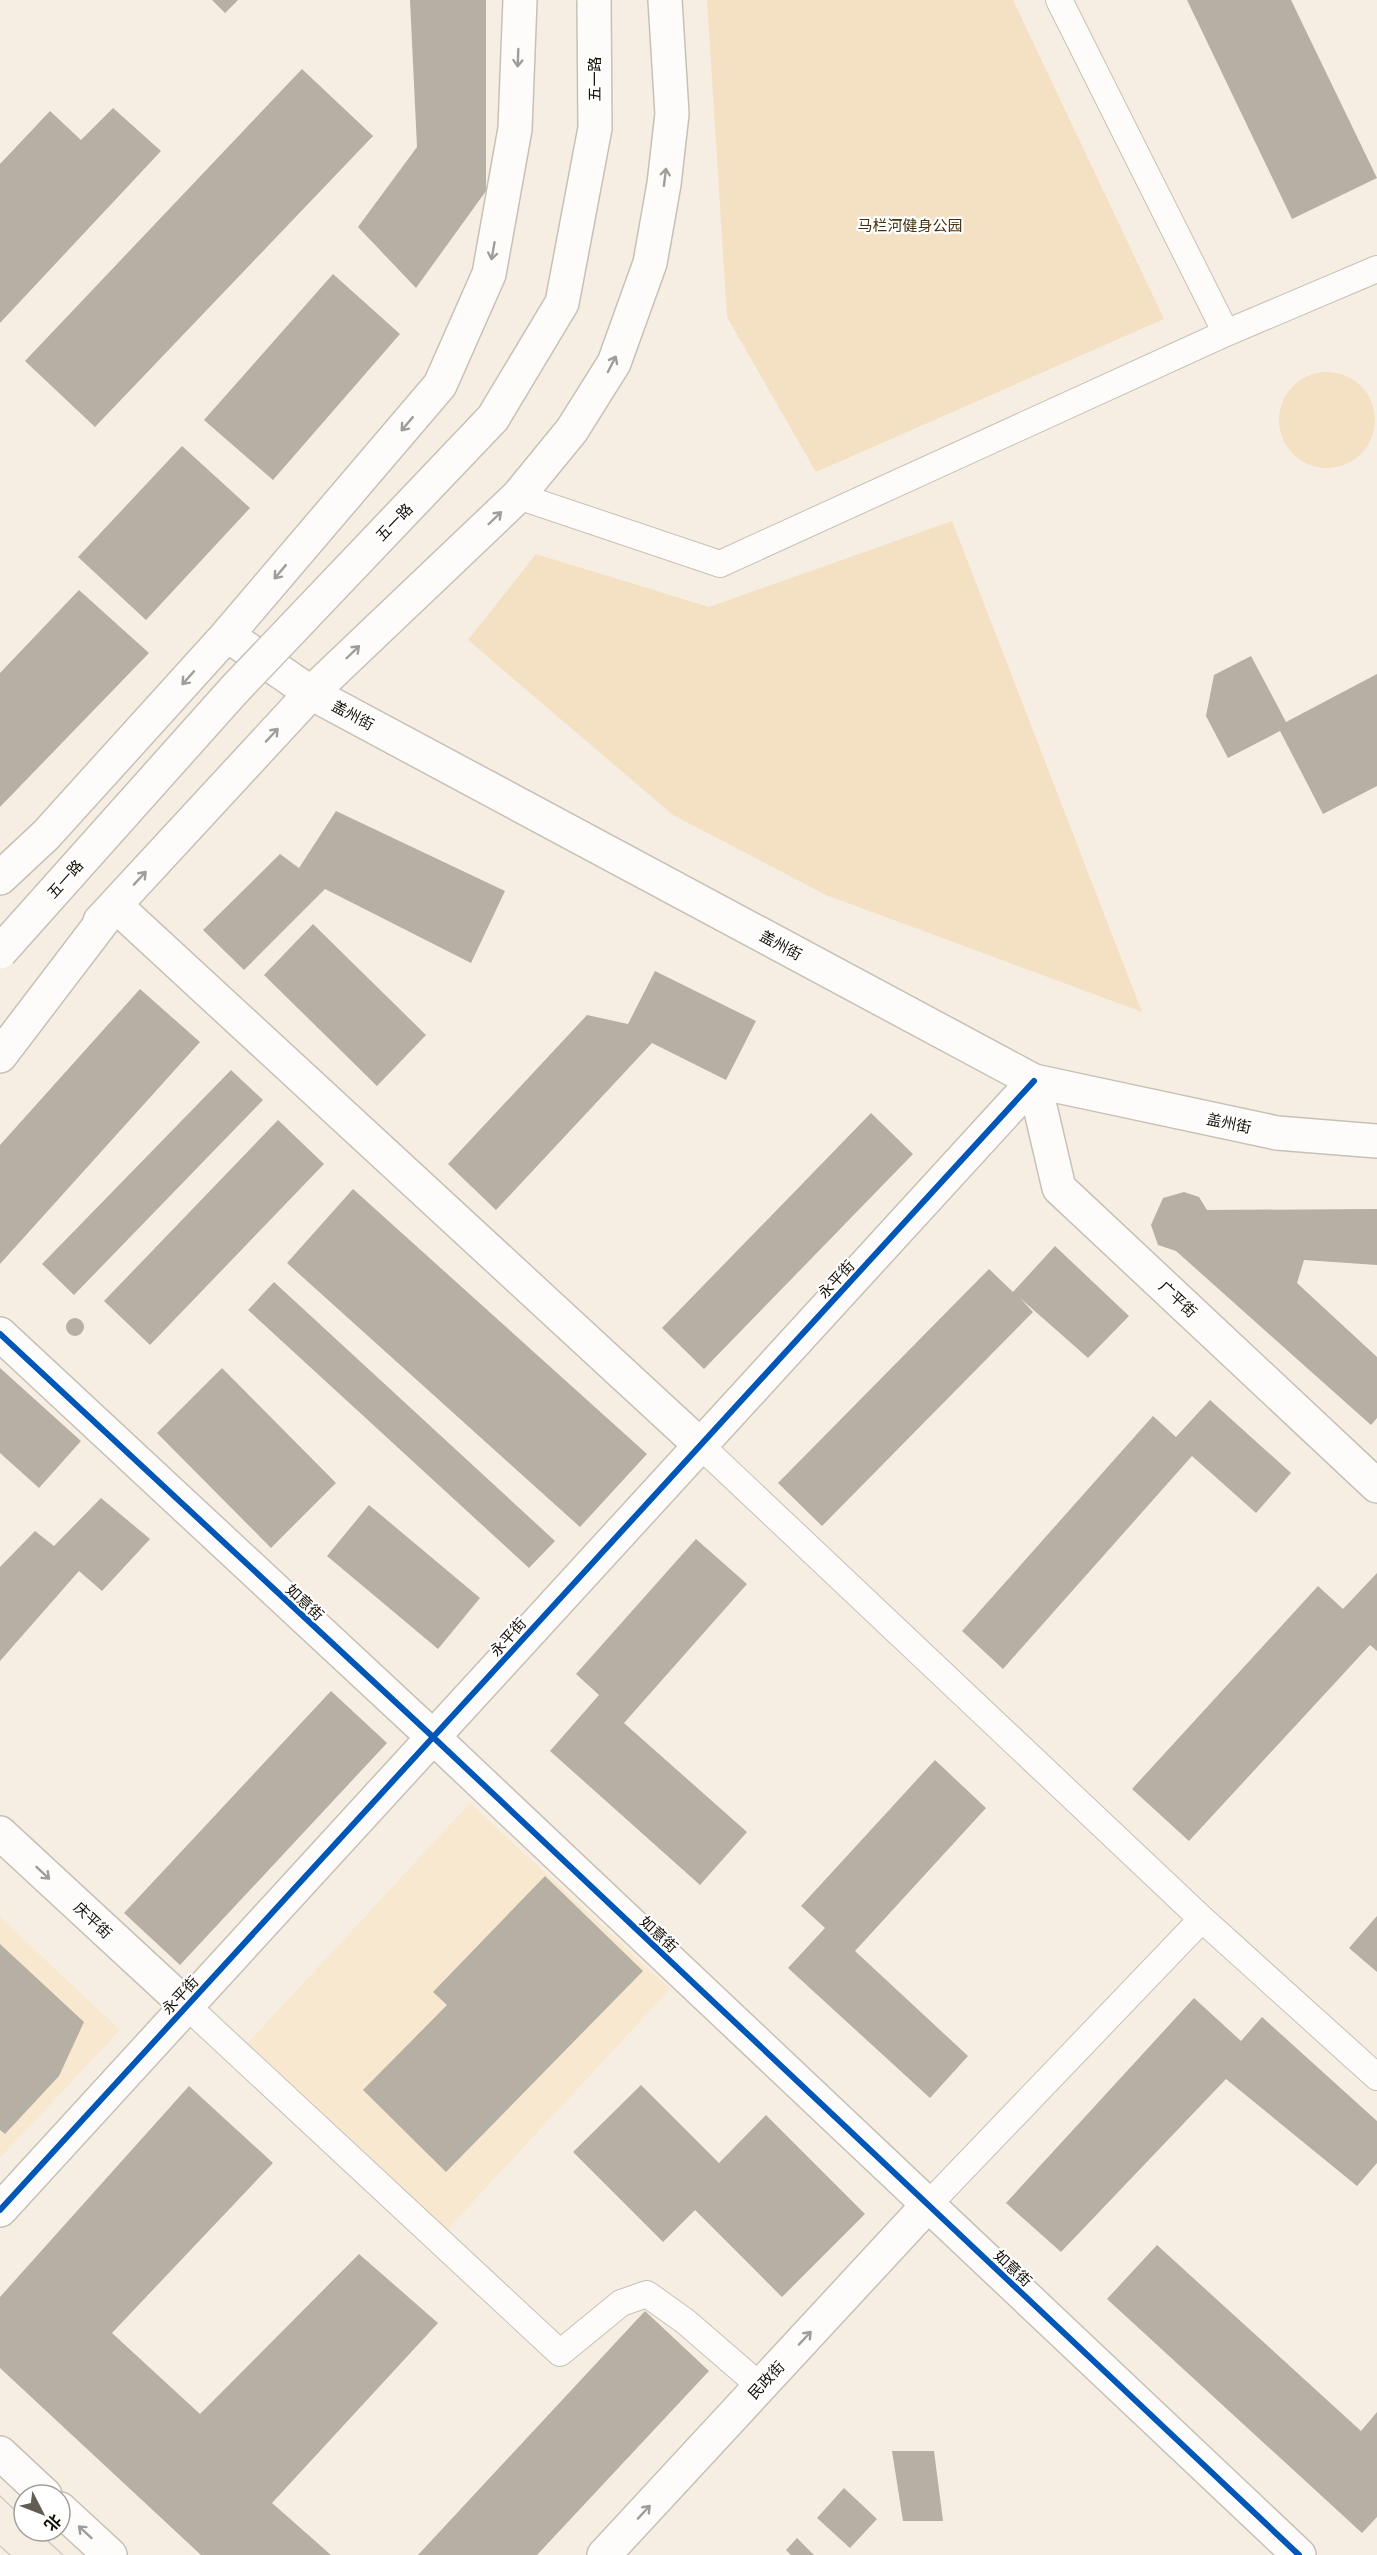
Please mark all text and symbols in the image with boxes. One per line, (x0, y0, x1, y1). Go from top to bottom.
one-way arrow (512, 48, 523, 68)
street label: 五一路 (585, 56, 604, 102)
one-way arrow (660, 167, 671, 187)
park label: 马栏河健身公园 (857, 216, 963, 235)
one-way arrow (487, 241, 498, 261)
one-way arrow (607, 355, 619, 373)
one-way arrow (400, 416, 414, 431)
street label: 五一路 (372, 499, 416, 545)
one-way arrow (487, 511, 502, 525)
one-way arrow (274, 564, 287, 580)
one-way arrow (346, 645, 361, 660)
one-way arrow (181, 670, 195, 685)
street label: 盖州街 (329, 696, 377, 734)
one-way arrow (265, 727, 279, 742)
street label: 五一路 (43, 856, 87, 902)
one-way arrow (133, 871, 147, 886)
street label: 盖州街 (757, 926, 805, 964)
street label: 盖州街 (1205, 1109, 1253, 1137)
street label: 永平街 (814, 1256, 858, 1302)
street label: 广平街 (1155, 1277, 1201, 1321)
street label: 如意街 (282, 1580, 328, 1624)
street label: 永平街 (486, 1614, 530, 1660)
one-way arrow (35, 1866, 50, 1880)
street label: 庆平街 (70, 1898, 116, 1942)
street label: 如意街 (636, 1912, 682, 1956)
street label: 永平街 (158, 1972, 202, 2018)
street label: 如意街 (990, 2246, 1036, 2290)
one-way arrow (797, 2331, 812, 2346)
street label: 民政街 (744, 2357, 788, 2403)
north arrow (12, 2483, 72, 2543)
one-way arrow (636, 2505, 650, 2520)
text: 北 (40, 2510, 66, 2536)
one-way arrow (78, 2525, 93, 2539)

